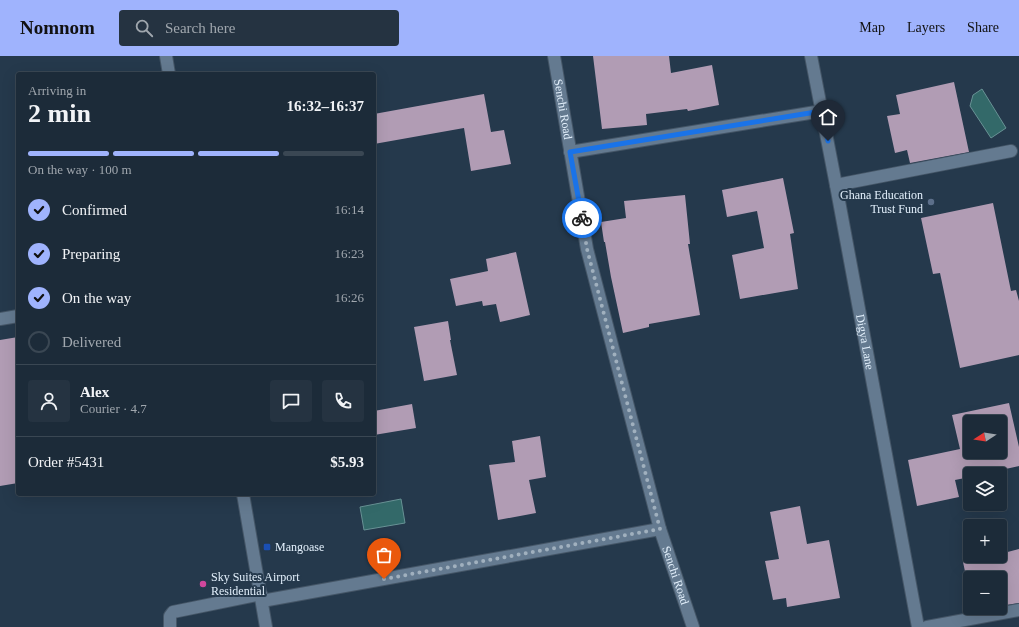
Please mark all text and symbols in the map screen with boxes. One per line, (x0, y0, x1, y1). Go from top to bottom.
search box (119, 10, 399, 46)
text: Nomnom (20, 17, 95, 38)
icon: search (133, 17, 155, 39)
text: Search here (165, 20, 235, 36)
text: Map (859, 20, 885, 35)
text: Layers (907, 20, 945, 35)
text: Share (967, 20, 999, 35)
street label: Senchi Road (551, 78, 575, 140)
text: Arriving in (28, 83, 86, 98)
text: 16:32–16:37 (287, 98, 364, 114)
text: 2 min (28, 99, 91, 128)
pin (811, 100, 845, 141)
icon: home (817, 106, 839, 128)
text: On the way · 100 m (28, 162, 132, 177)
place label: Ghana Education Trust Fund (840, 188, 923, 216)
marker: Ghana Education Trust Fund (926, 197, 936, 207)
courier (562, 198, 602, 238)
icon: check (28, 199, 50, 221)
text: Confirmed (62, 202, 127, 218)
text: 16:14 (334, 202, 364, 217)
icon: bike (571, 207, 593, 229)
icon: check (28, 243, 50, 265)
text: Preparing (62, 246, 120, 262)
text: 16:23 (334, 246, 364, 261)
icon: check (28, 287, 50, 309)
text: On the way (62, 290, 131, 306)
text: 16:26 (334, 290, 364, 305)
street label: Digya Lane (853, 313, 877, 371)
text: Delivered (62, 334, 121, 350)
button: person (28, 380, 70, 422)
button: chat (270, 380, 312, 422)
button: phone (322, 380, 364, 422)
text: Alex (80, 384, 109, 400)
text: Courier · 4.7 (80, 401, 147, 416)
north arrow (963, 415, 1007, 459)
map controls (963, 415, 1007, 615)
text: Order #5431 (28, 454, 104, 470)
text: $5.93 (330, 454, 364, 470)
button: layers (963, 467, 1007, 511)
button: + (963, 519, 1007, 563)
pin (367, 538, 401, 579)
place label: Mangoase (275, 540, 324, 554)
marker: Mangoase (262, 542, 272, 552)
icon: bag (373, 544, 395, 566)
street label: Senchi Road (659, 544, 692, 606)
place label: Sky Suites Airport Residential (211, 570, 300, 598)
button: − (963, 571, 1007, 615)
marker: Sky Suites Airport Residential (198, 579, 208, 589)

